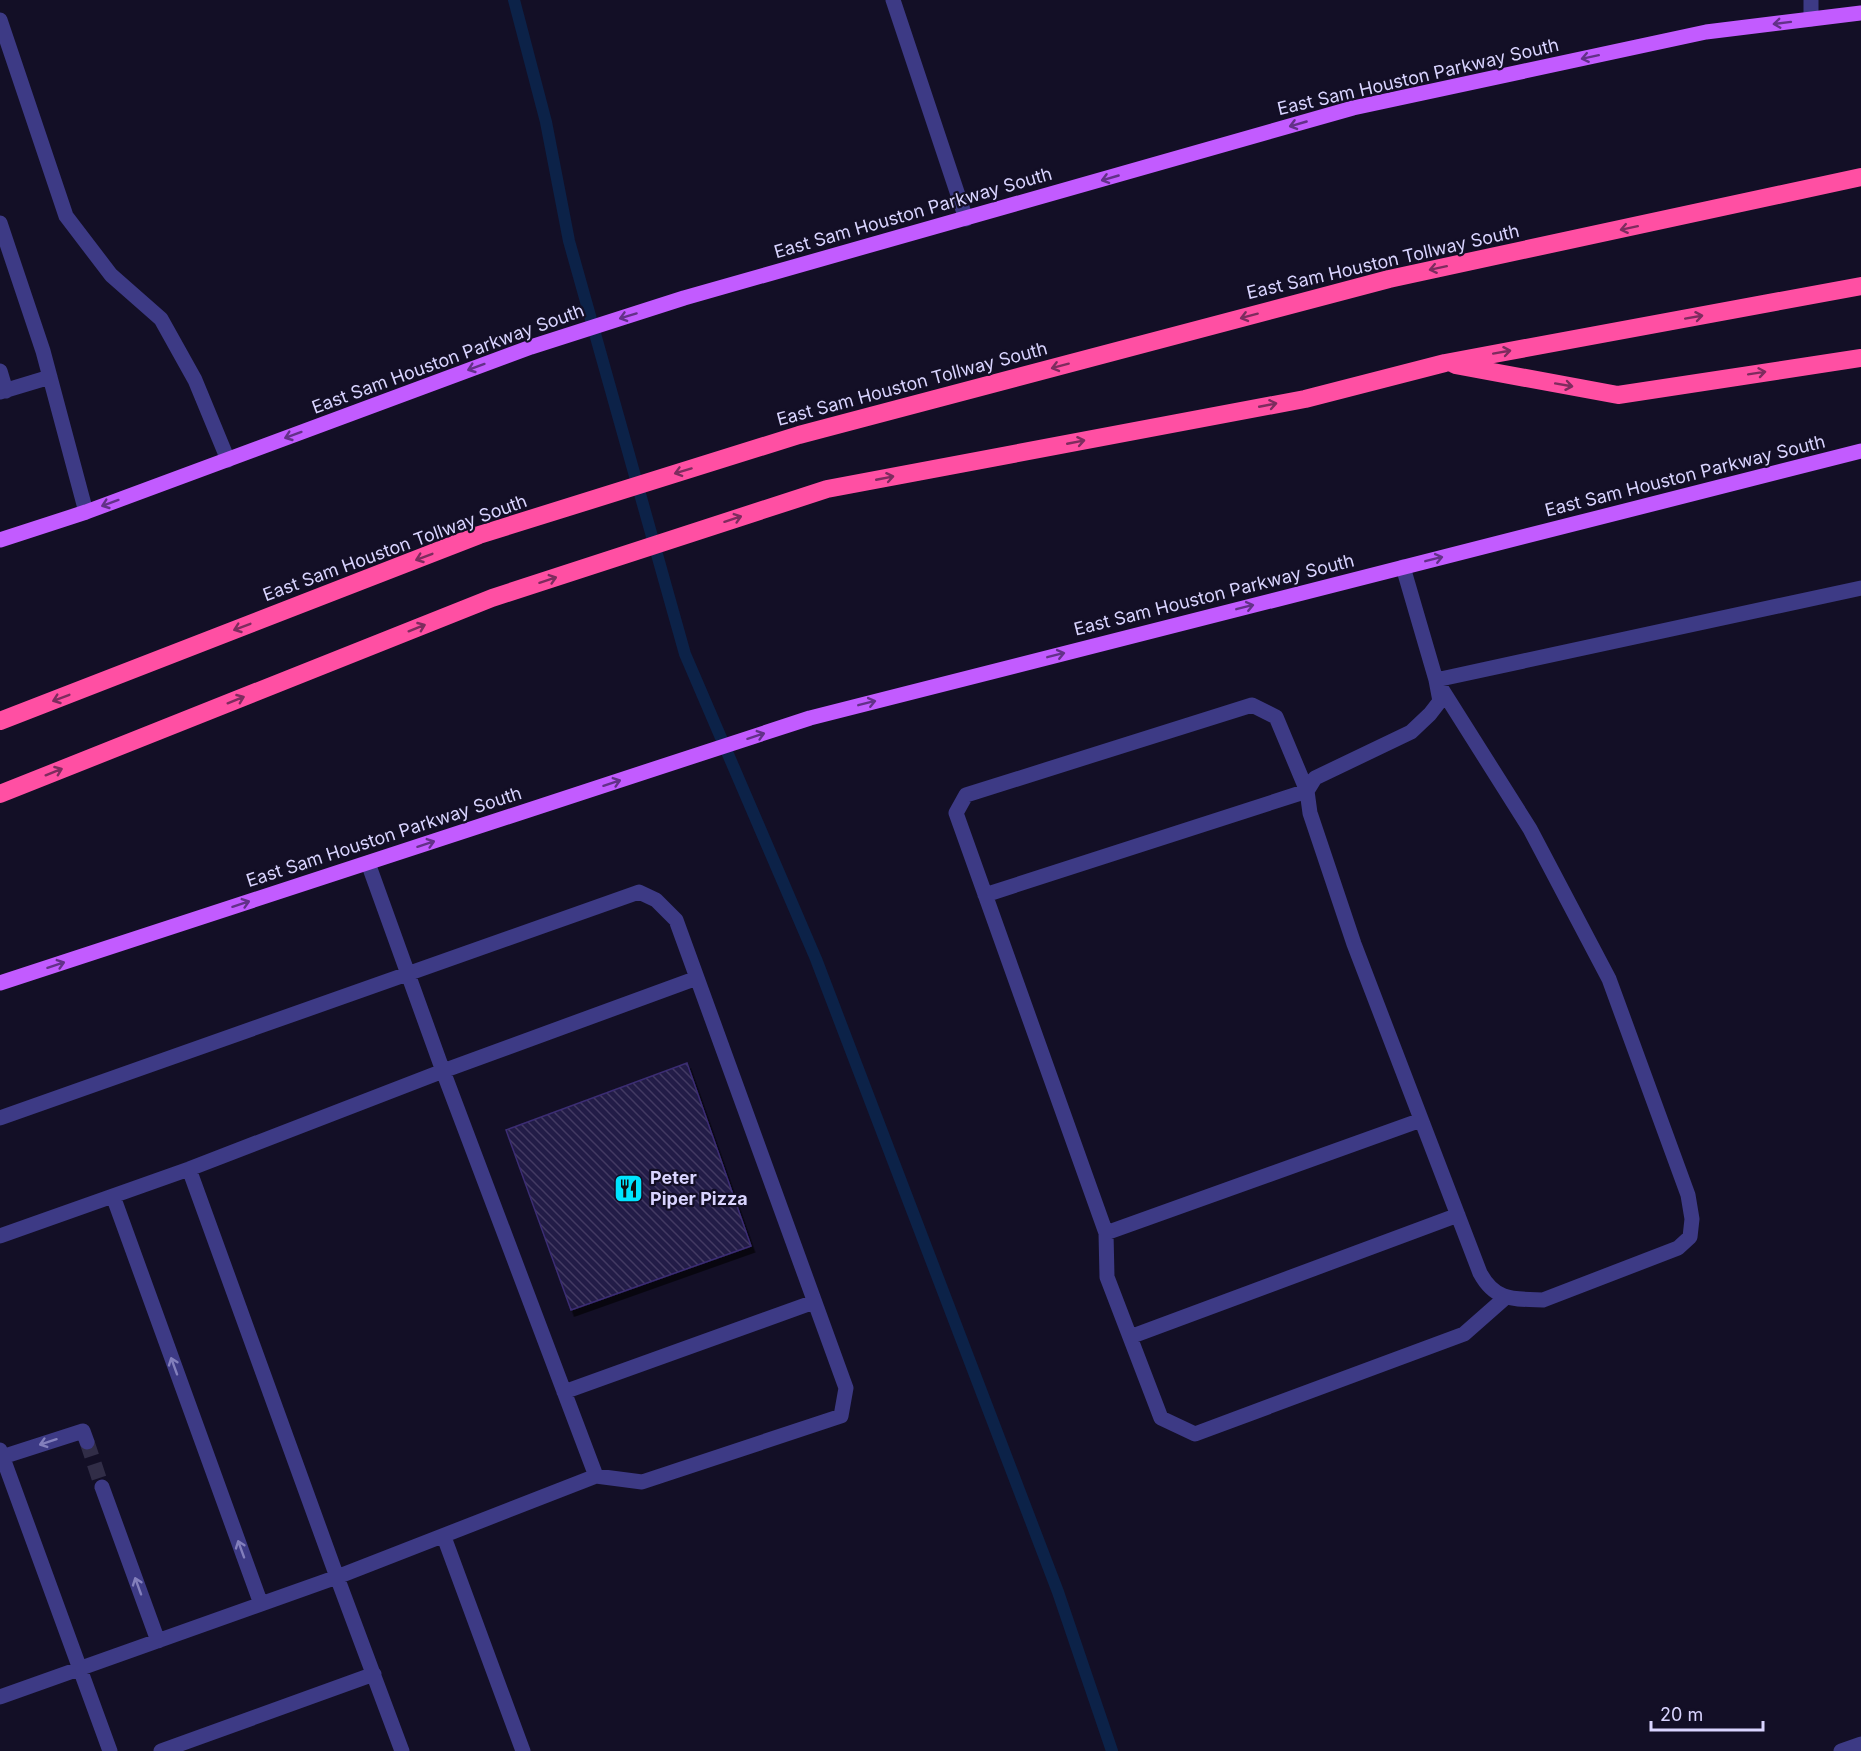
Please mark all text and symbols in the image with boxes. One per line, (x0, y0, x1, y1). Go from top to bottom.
one-way arrow (1773, 18, 1793, 29)
street label: East Sam Houston Parkway South (1275, 34, 1561, 119)
one-way arrow (1581, 52, 1601, 63)
one-way arrow (1289, 119, 1308, 130)
street label: East Sam Houston Parkway South (771, 163, 1054, 262)
one-way arrow (1101, 172, 1120, 184)
street label: East Sam Houston Tollway South (1244, 220, 1521, 303)
one-way arrow (1620, 222, 1639, 234)
one-way arrow (1429, 263, 1448, 274)
street label: East Sam Houston Parkway South (309, 299, 587, 418)
one-way arrow (1240, 310, 1259, 322)
one-way arrow (619, 311, 638, 322)
one-way arrow (1684, 311, 1703, 322)
street label: East Sam Houston Tollway South (774, 337, 1050, 430)
one-way arrow (1492, 346, 1511, 357)
one-way arrow (1051, 360, 1070, 372)
one-way arrow (467, 362, 486, 373)
one-way arrow (1746, 368, 1766, 379)
one-way arrow (1554, 379, 1573, 390)
one-way arrow (1258, 400, 1277, 411)
street label: East Sam Houston Parkway South (1543, 430, 1827, 521)
one-way arrow (284, 431, 303, 442)
one-way arrow (1066, 436, 1086, 447)
one-way arrow (674, 466, 693, 477)
one-way arrow (874, 472, 894, 483)
street label: East Sam Houston Tollway South (260, 490, 530, 605)
one-way arrow (102, 499, 120, 510)
one-way arrow (723, 513, 742, 524)
street label: East Sam Houston Parkway South (1072, 549, 1356, 640)
one-way arrow (415, 552, 434, 563)
one-way arrow (1424, 553, 1443, 565)
one-way arrow (538, 574, 557, 585)
one-way arrow (1235, 601, 1254, 613)
one-way arrow (234, 622, 252, 633)
one-way arrow (407, 622, 425, 633)
one-way arrow (1046, 649, 1065, 661)
one-way arrow (52, 693, 70, 704)
one-way arrow (226, 694, 244, 705)
one-way arrow (857, 697, 876, 709)
one-way arrow (746, 730, 765, 741)
one-way arrow (45, 766, 63, 777)
one-way arrow (602, 777, 621, 788)
street label: East Sam Houston Parkway South (244, 782, 524, 891)
one-way arrow (416, 837, 435, 848)
one-way arrow (231, 898, 250, 909)
one-way arrow (46, 959, 65, 970)
place label: Peter Piper Pizza (650, 1167, 748, 1209)
restaurant icon: Peter Piper Pizza (613, 1172, 645, 1204)
one-way arrow (168, 1357, 179, 1376)
one-way arrow (39, 1437, 58, 1448)
one-way arrow (234, 1540, 245, 1559)
one-way arrow (132, 1577, 143, 1596)
scale bar (1651, 1694, 1764, 1732)
text: 20 m (1660, 1704, 1703, 1725)

